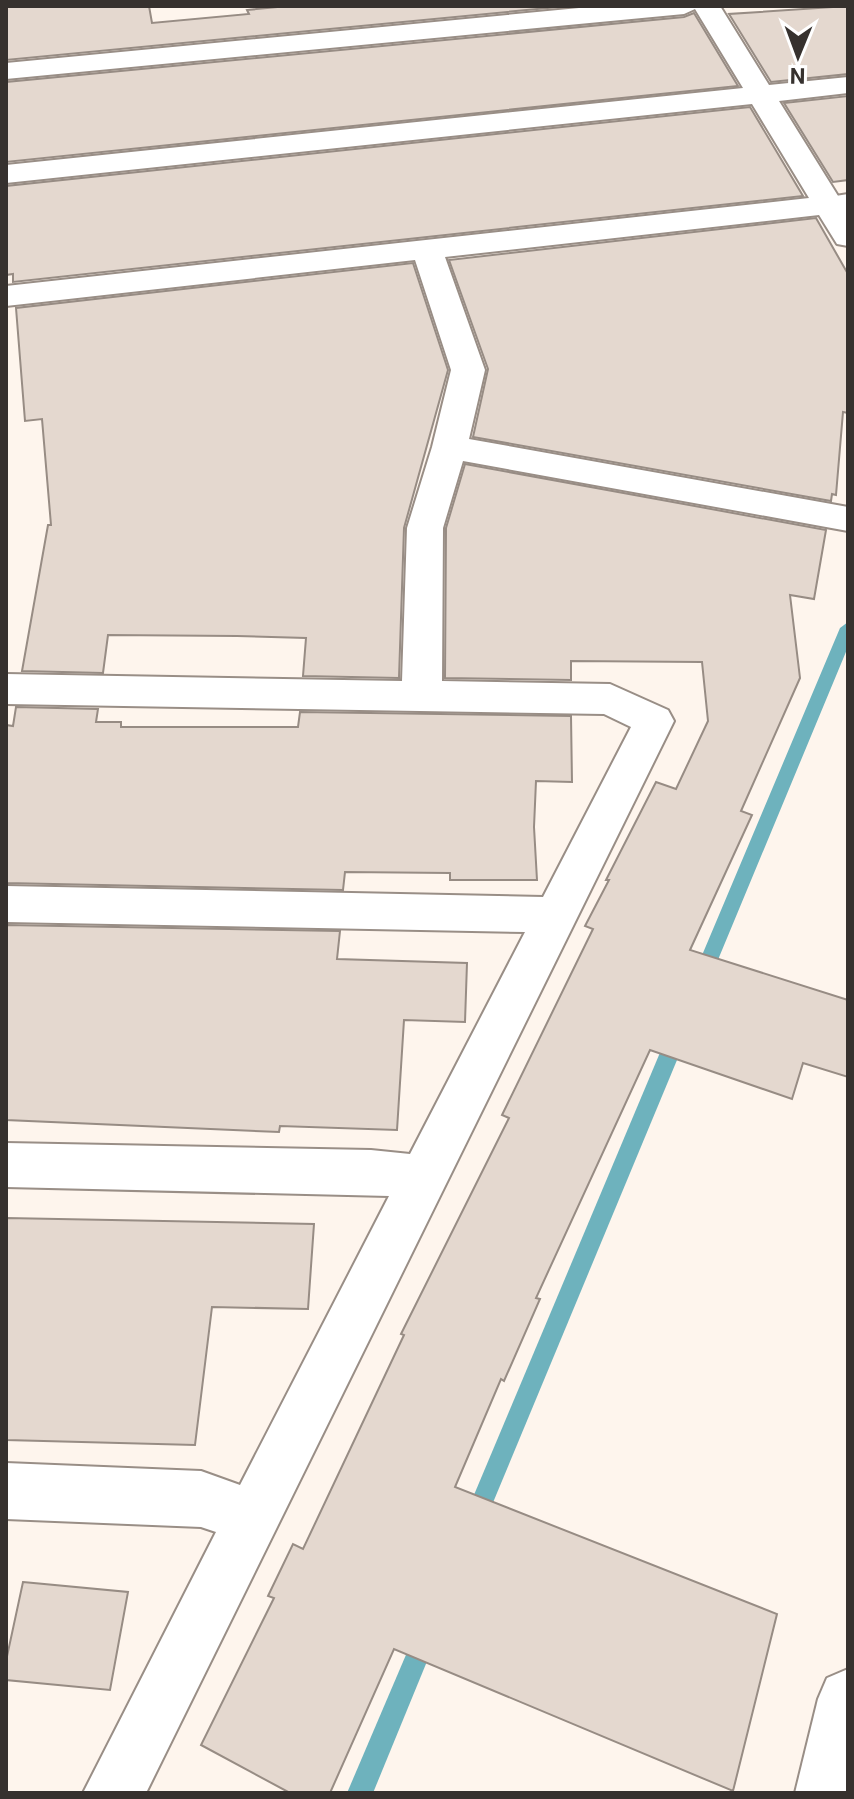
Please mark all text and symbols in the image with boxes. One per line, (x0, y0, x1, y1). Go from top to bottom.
north arrow (758, 16, 838, 96)
text: N (790, 63, 806, 88)

